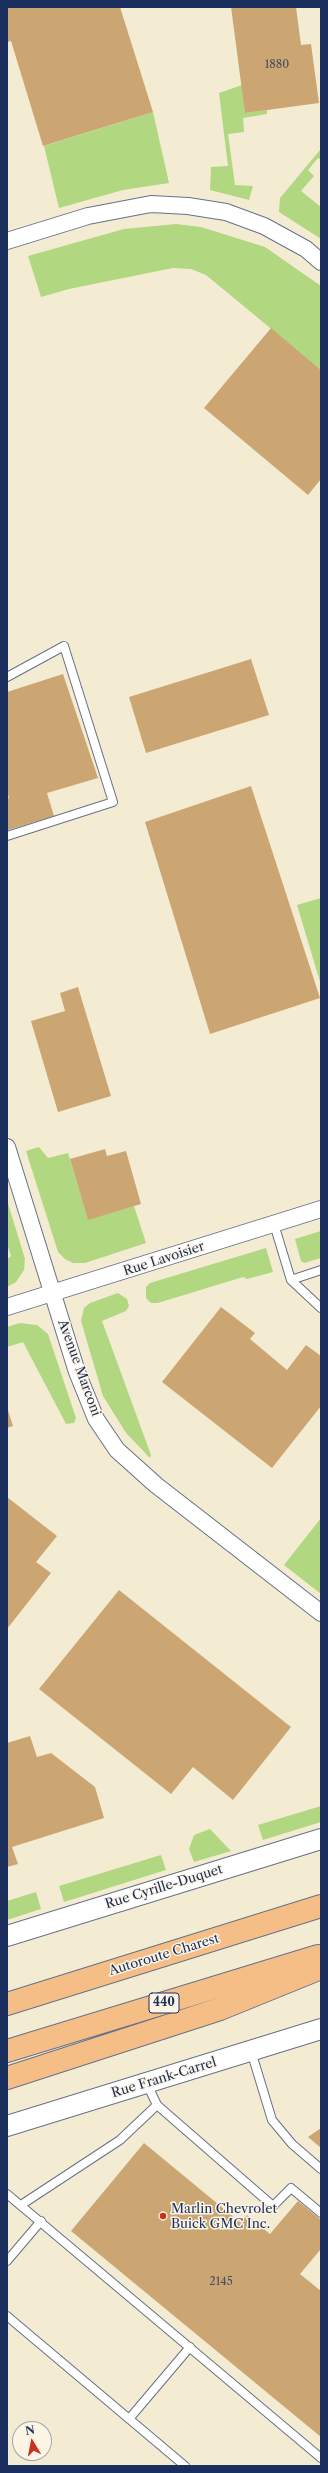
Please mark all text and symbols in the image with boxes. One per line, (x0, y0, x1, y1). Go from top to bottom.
house number: 1880 (265, 58, 289, 72)
street label: Rue Lavoisier (122, 1239, 206, 1279)
street label: Avenue Marconi (54, 1318, 104, 1418)
street label: Rue Cyrille-Duquet (103, 1862, 225, 1912)
street label: Autoroute Charest (107, 1931, 221, 1979)
road number: 440 (149, 1993, 179, 2013)
street label: Rue Frank-Carrel (110, 2055, 218, 2101)
place label: Marlin Chevrolet Buick GMC Inc. (171, 2201, 277, 2232)
marker: Marlin Chevrolet Buick GMC Inc. (158, 2211, 168, 2221)
house number: 2145 (209, 2275, 233, 2289)
north arrow (12, 2421, 52, 2461)
text: N (24, 2422, 36, 2438)

